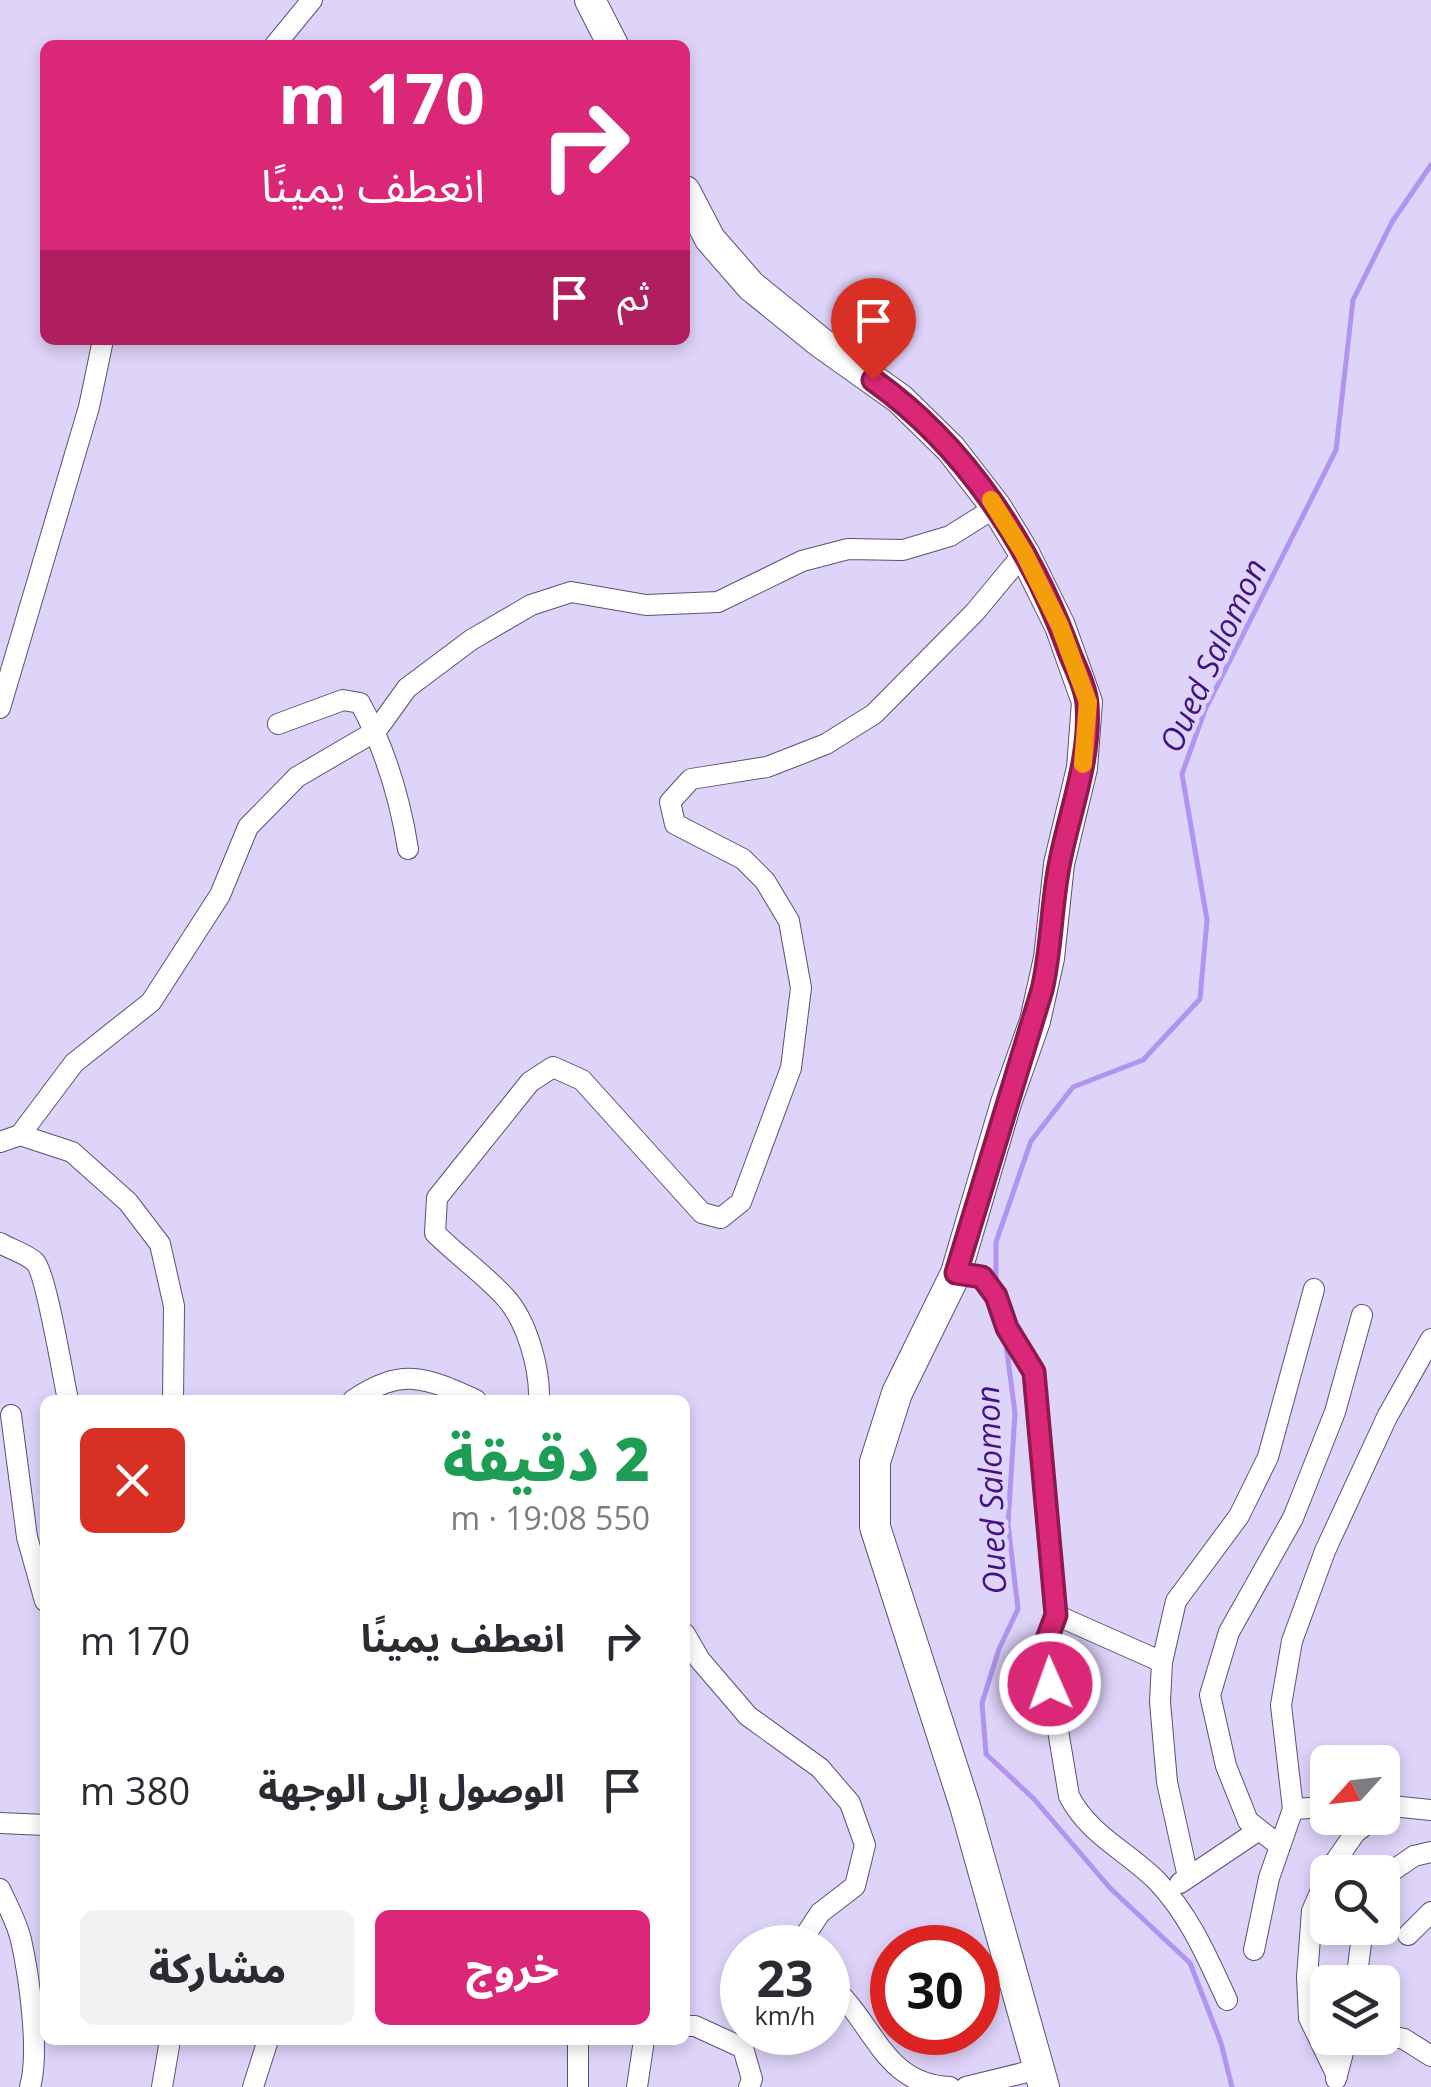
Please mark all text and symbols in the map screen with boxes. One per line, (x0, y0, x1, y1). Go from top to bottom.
text: 170 m (278, 49, 485, 145)
icon: right (520, 80, 650, 210)
text: انعطف يمينًا (261, 154, 485, 215)
text: ثم (617, 269, 650, 321)
icon: arrive (542, 270, 597, 325)
pin (831, 278, 916, 381)
icon: arrive (846, 293, 901, 348)
water label: Oued Salomon (1148, 551, 1276, 759)
water label: Oued Salomon (965, 1385, 1015, 1595)
text: 2 دقيقة (443, 1417, 650, 1499)
button: close (80, 1428, 185, 1533)
text: 550 m · 19:08 (451, 1496, 650, 1539)
text: انعطف يمينًا (361, 1611, 565, 1663)
icon: right (595, 1613, 650, 1668)
text: 170 m (80, 1614, 190, 1666)
position arrow (998, 1632, 1102, 1736)
north arrow (1310, 1745, 1400, 1835)
map controls (1310, 1745, 1400, 2055)
text: الوصول إلى الوجهة (258, 1761, 565, 1813)
icon: arrive (595, 1763, 650, 1818)
text: 380 m (80, 1764, 190, 1816)
button: search (1310, 1855, 1400, 1945)
button: مشاركة (80, 1910, 355, 2025)
button: خروج (375, 1910, 650, 2025)
speed limit sign: 30 (870, 1925, 1000, 2055)
text: 23 (756, 1944, 814, 2012)
button: layers (1310, 1965, 1400, 2055)
text: km/h (755, 1998, 815, 2032)

